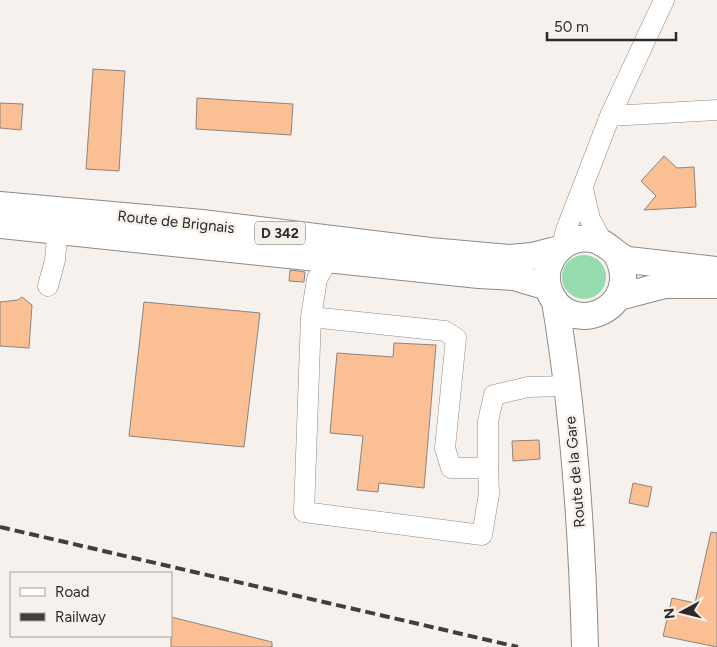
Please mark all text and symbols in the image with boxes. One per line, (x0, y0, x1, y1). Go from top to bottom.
scale bar (547, 10, 676, 42)
text: 50 m (554, 18, 589, 36)
street label: Route de Brignais (117, 207, 235, 237)
road number: D 342 (255, 222, 305, 244)
street label: Route de la Gare (561, 416, 589, 528)
legend (10, 572, 172, 637)
text: Road (55, 583, 90, 601)
north arrow (657, 587, 707, 637)
text: N (660, 607, 679, 620)
text: Railway (55, 608, 106, 626)

